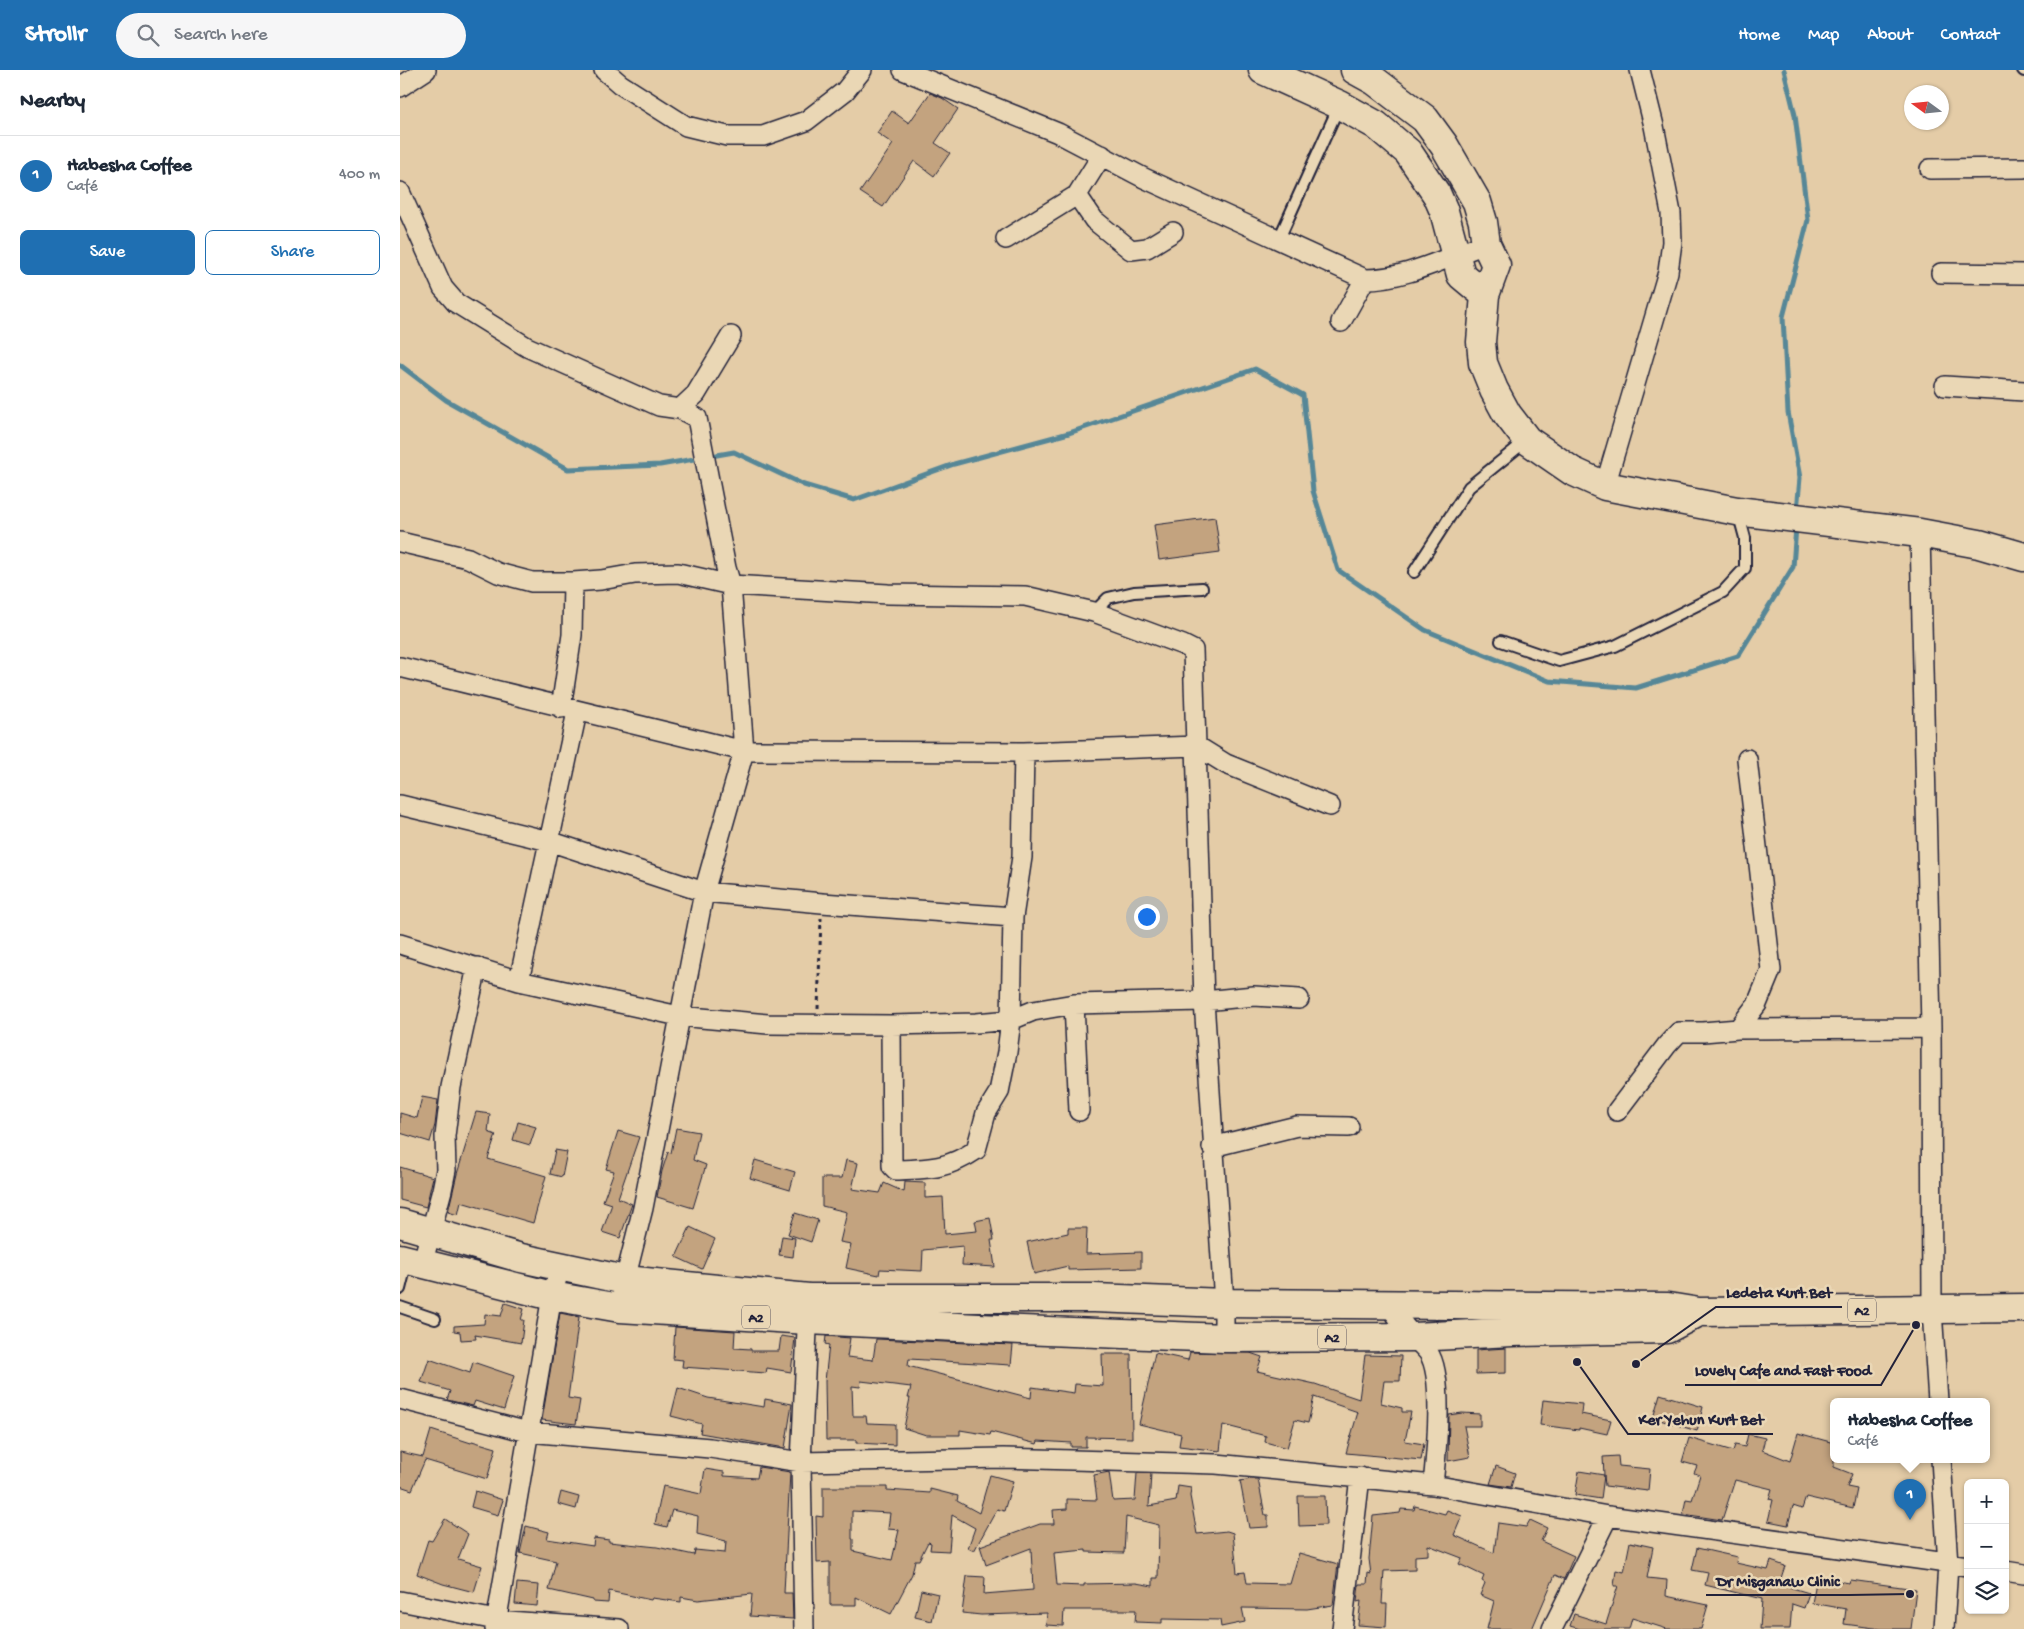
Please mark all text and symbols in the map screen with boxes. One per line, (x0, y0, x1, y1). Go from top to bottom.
search box (116, 13, 466, 58)
text: Strollr (25, 21, 86, 50)
icon: search (134, 21, 162, 49)
text: Search here (174, 24, 268, 47)
text: Home (1738, 25, 1780, 46)
text: Map (1808, 25, 1839, 46)
text: About (1867, 25, 1913, 46)
text: Contact (1941, 25, 1999, 46)
north arrow (1904, 85, 1949, 130)
text: Nearby (20, 90, 85, 115)
text: Habesha Coffee (67, 155, 192, 178)
text: 1 (33, 166, 39, 185)
text: 400 m (339, 166, 380, 185)
text: Café (67, 178, 98, 197)
button: Save (20, 230, 195, 275)
button: Share (205, 230, 380, 275)
your location (1134, 904, 1160, 930)
callout: Ledeta Kurt Bet (1716, 1276, 1842, 1307)
text: Ledeta Kurt Bet (1726, 1285, 1834, 1304)
road number: A2 (1848, 1298, 1876, 1322)
road number: A2 (742, 1306, 770, 1328)
road number: A2 (1318, 1326, 1346, 1348)
callout: Lovely Cafe and Fast Food (1685, 1354, 1881, 1385)
text: Lovely Cafe and Fast Food (1695, 1362, 1873, 1382)
popup (1830, 1398, 1990, 1463)
callout: Ker Yehun Kurt Bet (1628, 1403, 1773, 1434)
text: Habesha Coffee (1848, 1410, 1972, 1433)
text: Ker Yehun Kurt Bet (1638, 1412, 1765, 1431)
text: Café (1848, 1433, 1878, 1452)
pin: 1 (1894, 1479, 1926, 1520)
map controls (1964, 1479, 2009, 1614)
button: + (1964, 1479, 2009, 1524)
button: − (1964, 1524, 2009, 1569)
callout: Dr Misganaw Clinic (1706, 1564, 1849, 1595)
button: layers (1964, 1569, 2009, 1614)
text: Dr Misganaw Clinic (1714, 1574, 1841, 1593)

